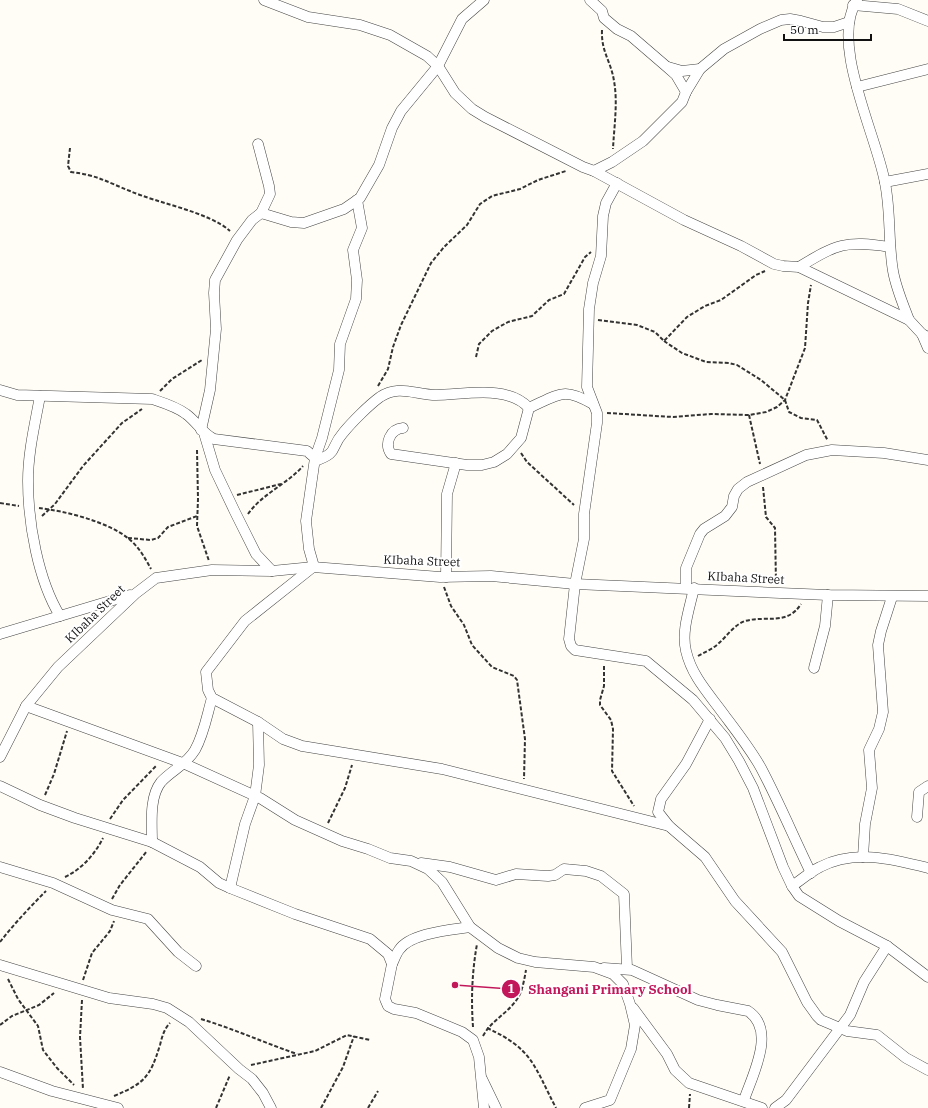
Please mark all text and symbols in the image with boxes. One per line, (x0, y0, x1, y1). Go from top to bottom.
scale bar (784, 16, 871, 42)
text: 50 m (790, 22, 819, 37)
street label: KIbaha Street (383, 552, 461, 569)
street label: KIbaha Street (707, 568, 785, 587)
street label: KIbaha Street (62, 581, 128, 646)
callout: Shangani Primary School (501, 977, 700, 1002)
text: 1 (507, 981, 515, 996)
text: Shangani Primary School (528, 981, 692, 998)

